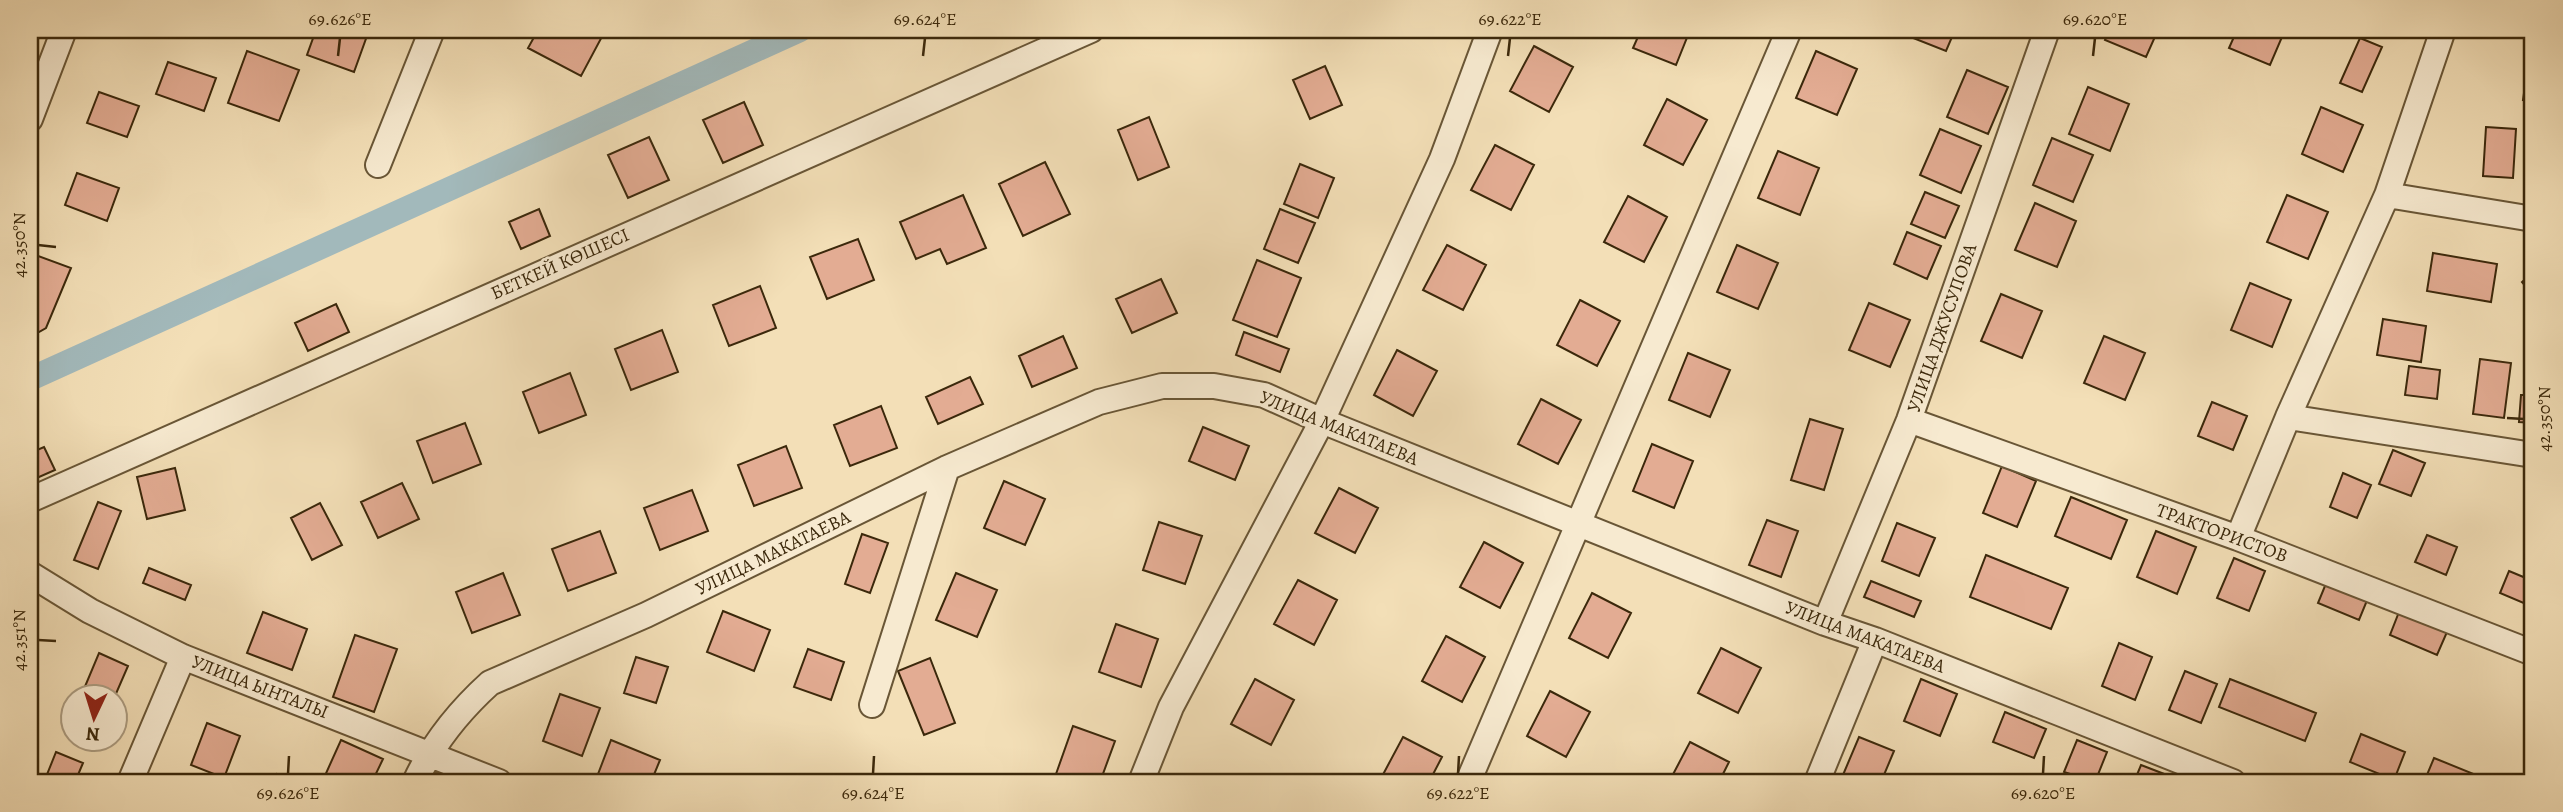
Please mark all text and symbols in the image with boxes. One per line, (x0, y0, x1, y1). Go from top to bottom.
text: 69.626°E (308, 7, 372, 31)
text: 69.624°E (893, 7, 957, 31)
text: 69.622°E (1478, 7, 1542, 31)
text: 69.620°E (2063, 7, 2127, 31)
text: 42.350°N (7, 212, 31, 278)
street label: БЕТКЕЙ КӨШЕСІ (487, 222, 633, 306)
street label: УЛИЦА ДЖУСУПОВА (1901, 239, 1983, 416)
street label: УЛИЦА МАКАТАЕВА (1256, 384, 1423, 472)
text: 42.350°N (2532, 386, 2556, 452)
street label: ТРАКТОРИСТОВ (2153, 497, 2291, 569)
street label: УЛИЦА МАКАТАЕВА (691, 504, 856, 602)
street label: УЛИЦА МАКАТАЕВА (1781, 594, 1950, 680)
text: 42.351°N (7, 609, 31, 671)
street label: УЛИЦА ЫНТАЛЫ (188, 649, 332, 725)
north arrow (60, 682, 130, 752)
text: N (85, 720, 101, 747)
text: 69.626°E (256, 781, 320, 805)
text: 69.624°E (841, 781, 905, 805)
text: 69.622°E (1426, 781, 1490, 805)
text: 69.620°E (2011, 781, 2075, 805)

